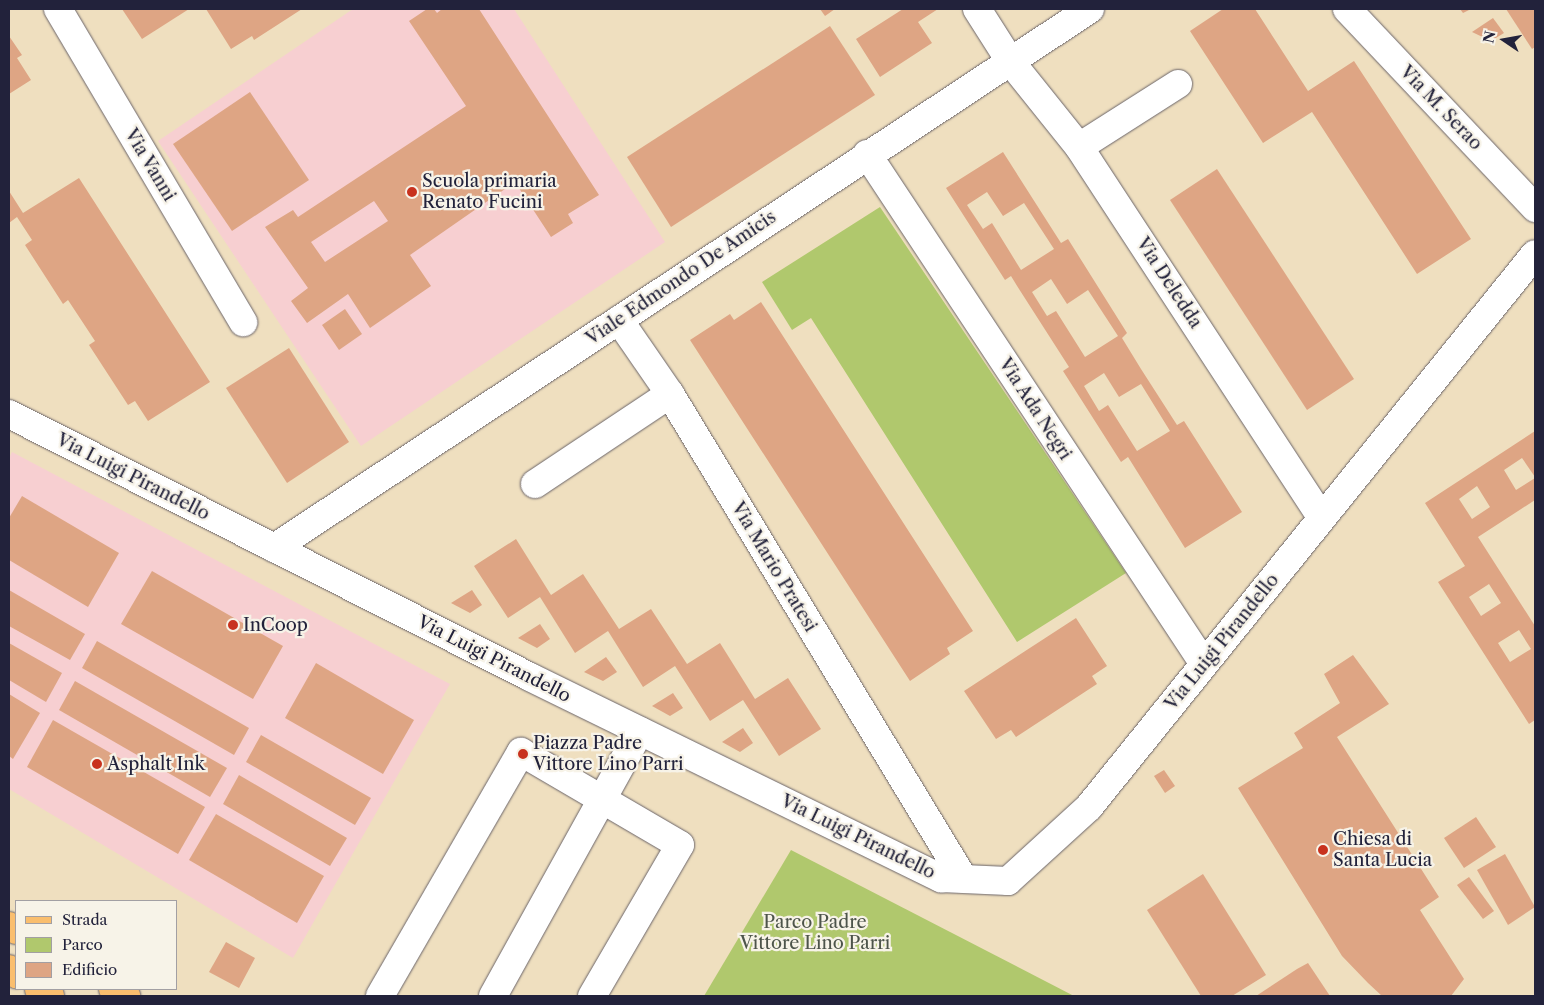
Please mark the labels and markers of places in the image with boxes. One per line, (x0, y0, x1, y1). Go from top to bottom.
place label: Scuola primaria Renato Fucini (422, 171, 557, 213)
marker: Scuola primaria Renato Fucini (406, 186, 418, 198)
place label: InCoop (243, 614, 308, 636)
marker: InCoop (227, 619, 239, 631)
place label: Piazza Padre Vittore Lino Parri (533, 733, 684, 776)
marker: Piazza Padre Vittore Lino Parri (517, 748, 529, 760)
place label: Asphalt Ink (107, 753, 205, 775)
marker: Asphalt Ink (91, 758, 103, 770)
place label: Chiesa di Santa Lucia (1333, 829, 1432, 872)
marker: Chiesa di Santa Lucia (1317, 844, 1329, 856)

